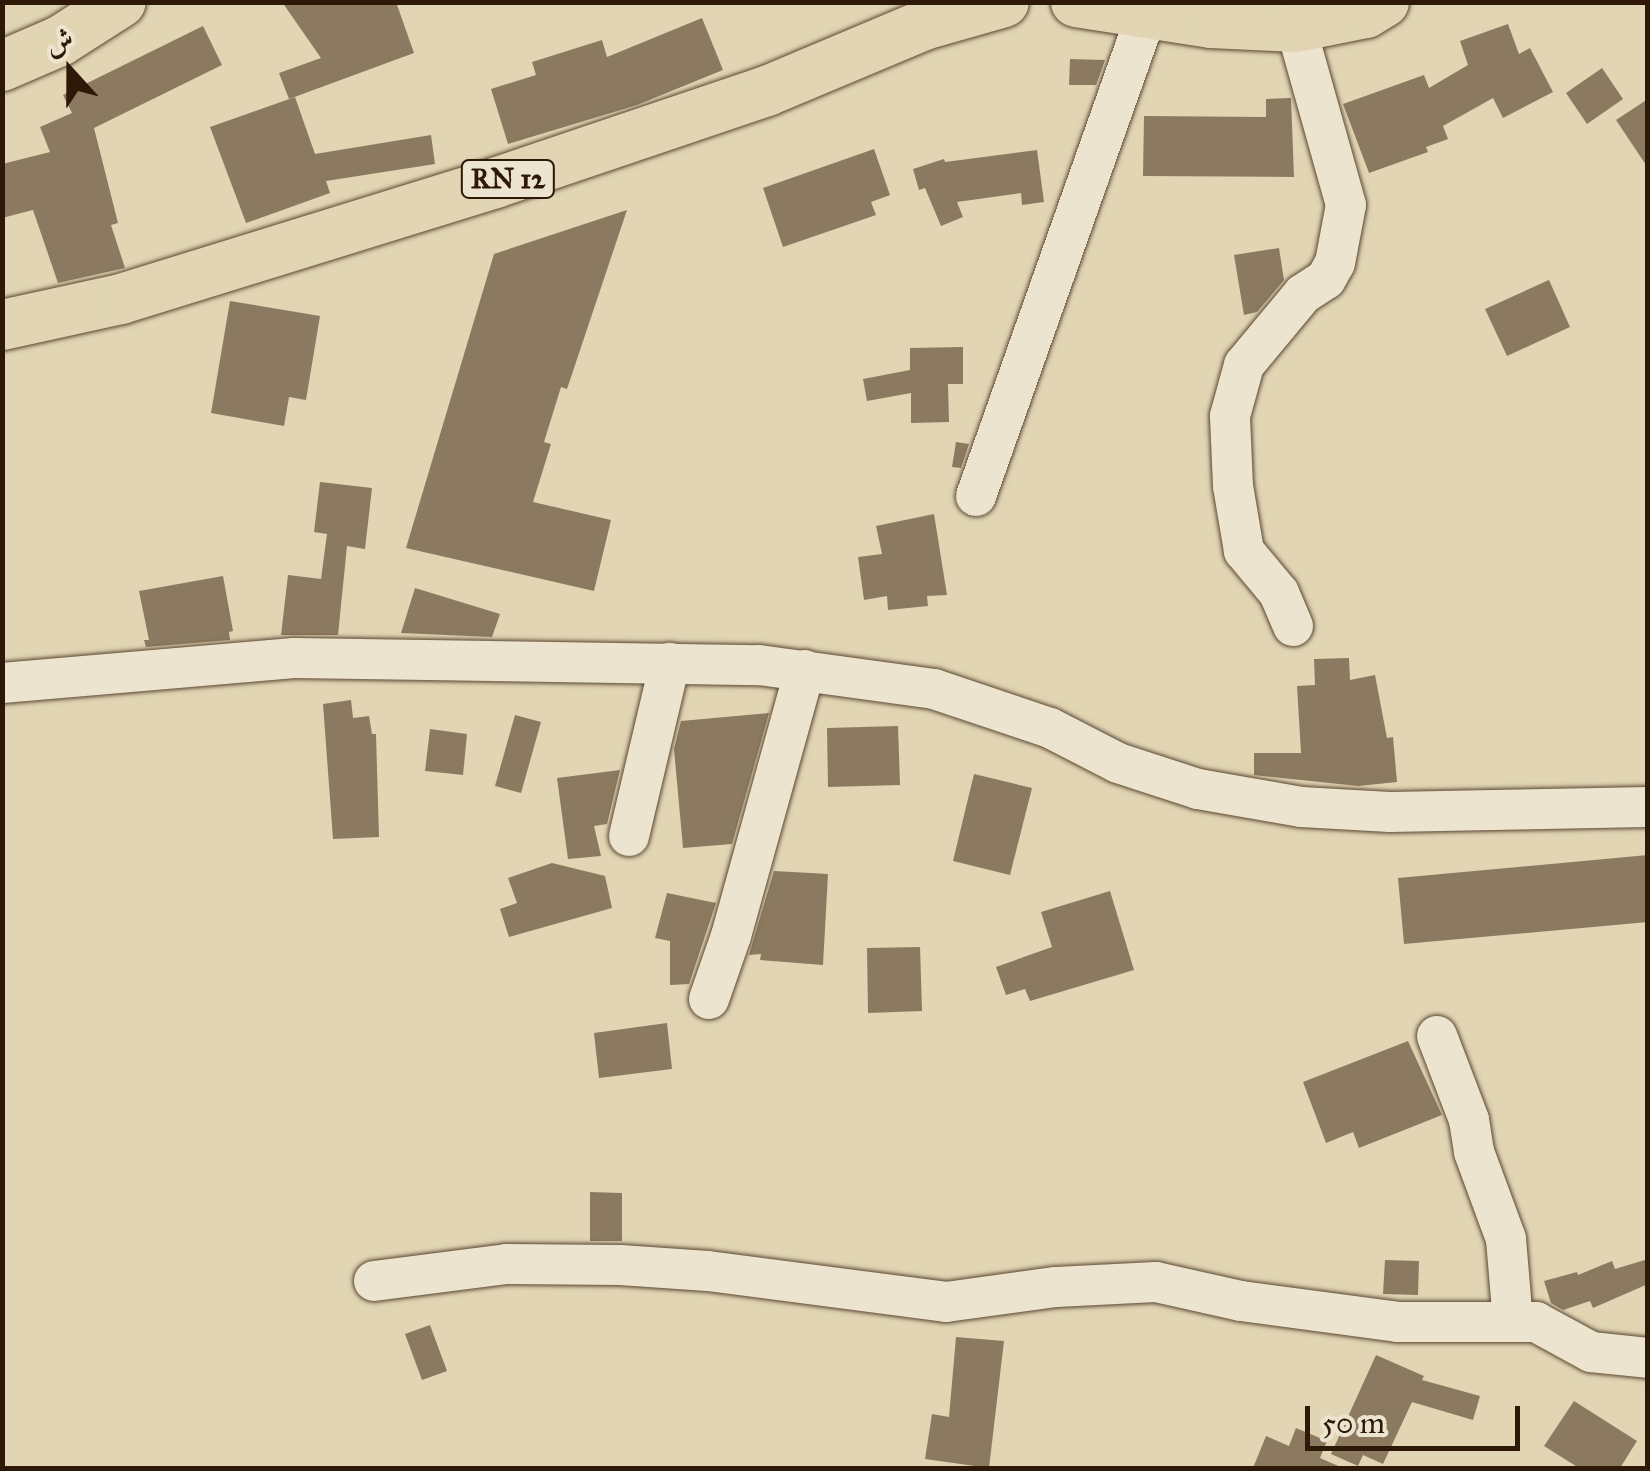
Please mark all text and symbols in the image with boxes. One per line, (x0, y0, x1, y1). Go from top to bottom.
north arrow (20, 20, 120, 120)
text: ش (40, 20, 78, 63)
road number: RN 12 (460, 156, 556, 202)
scale bar (1310, 1386, 1525, 1448)
text: 50 m (1322, 1405, 1385, 1441)

